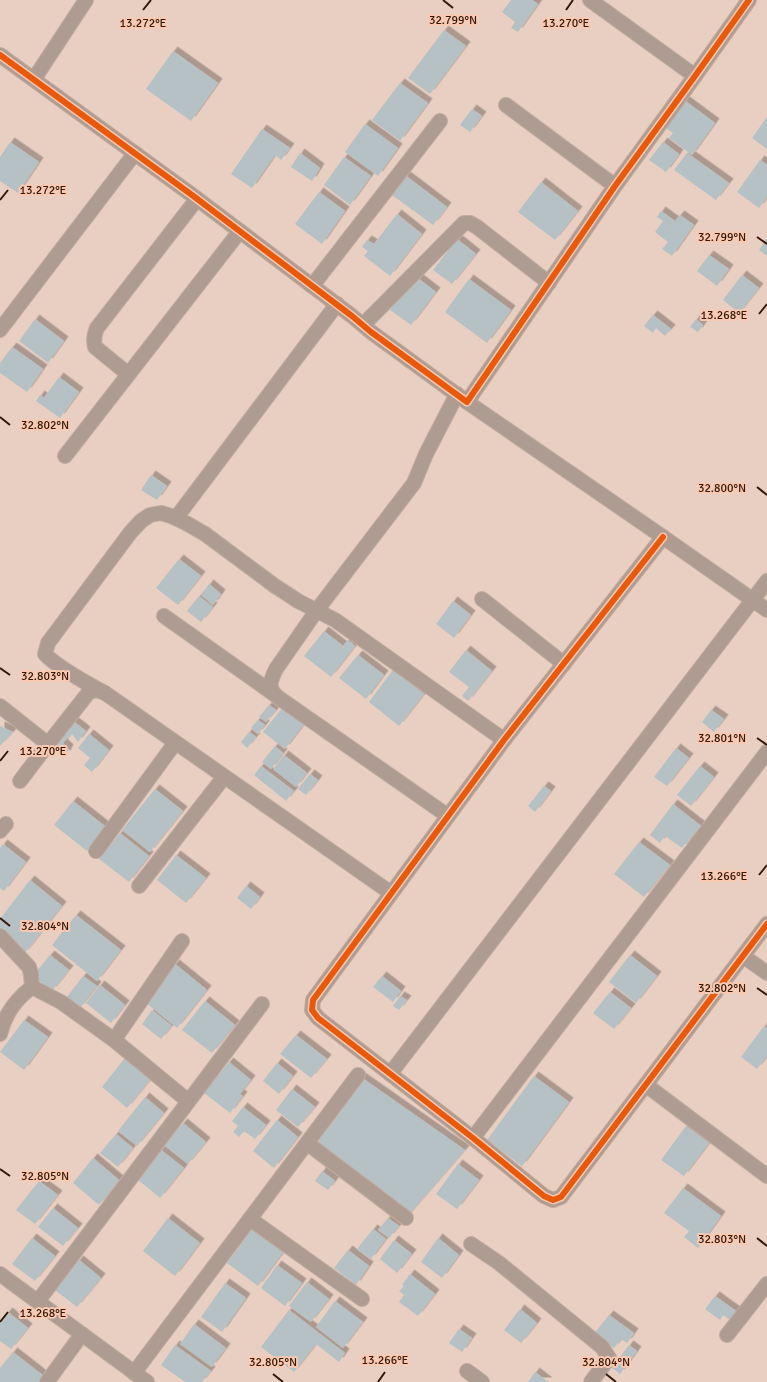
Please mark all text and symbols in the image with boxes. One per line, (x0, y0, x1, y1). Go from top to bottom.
text: 32.799°N (429, 13, 477, 28)
text: 13.272°E (120, 16, 167, 31)
text: 13.270°E (543, 16, 590, 31)
text: 13.272°E (20, 183, 67, 198)
text: 32.799°N (698, 230, 746, 245)
text: 13.268°E (701, 308, 748, 323)
text: 32.802°N (21, 418, 69, 433)
text: 32.800°N (698, 481, 746, 496)
text: 32.803°N (21, 669, 69, 684)
text: 32.801°N (698, 731, 746, 746)
text: 13.270°E (20, 744, 67, 759)
text: 13.266°E (701, 869, 748, 884)
text: 32.804°N (21, 919, 69, 934)
text: 32.802°N (698, 981, 746, 996)
text: 32.805°N (21, 1169, 69, 1184)
text: 32.803°N (698, 1232, 746, 1247)
text: 13.268°E (20, 1306, 67, 1321)
text: 13.266°E (362, 1353, 409, 1368)
text: 32.805°N (249, 1355, 297, 1370)
text: 32.804°N (582, 1355, 630, 1370)

